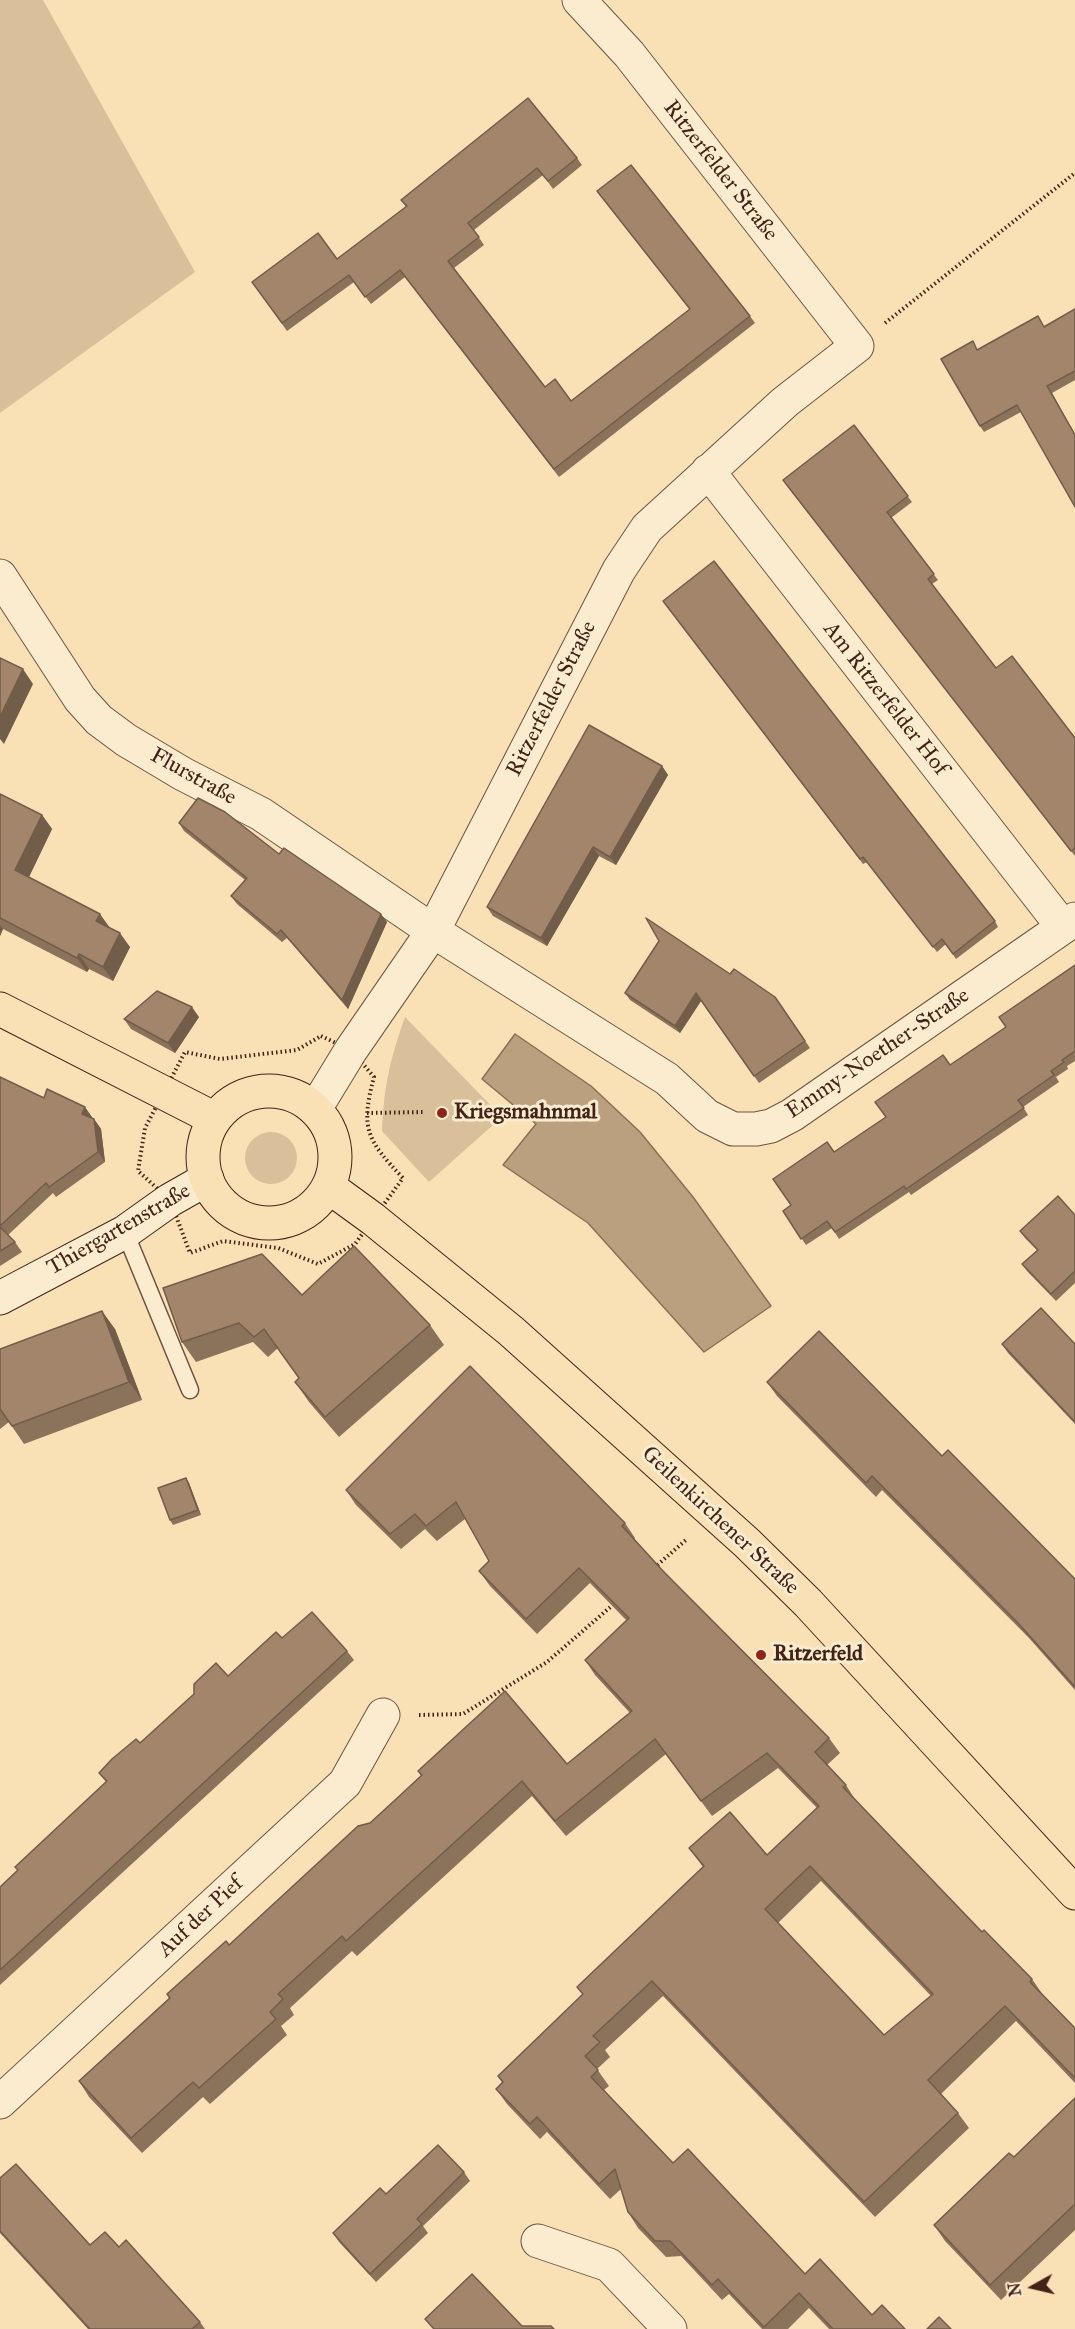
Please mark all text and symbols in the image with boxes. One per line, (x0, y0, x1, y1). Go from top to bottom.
street label: Ritzerfelder Straße (657, 96, 783, 246)
street label: Ritzerfelder Straße (501, 617, 603, 781)
street label: Am Ritzerfelder Hof (817, 617, 953, 781)
street label: Flurstraße (145, 743, 241, 811)
street label: Emmy-Noether-Straße (781, 983, 975, 1125)
place label: Kriegsmahnmal (454, 1100, 597, 1126)
marker: Kriegsmahnmal (435, 1106, 449, 1120)
street label: Thiergartenstraße (43, 1178, 195, 1282)
street label: Geilenkirchener Straße (636, 1441, 804, 1601)
place label: Ritzerfeld (773, 1642, 863, 1668)
marker: Ritzerfeld (754, 1648, 768, 1662)
street label: Auf der Pief (153, 1871, 249, 1963)
north arrow (1003, 2257, 1063, 2317)
text: N (1004, 2282, 1025, 2298)

